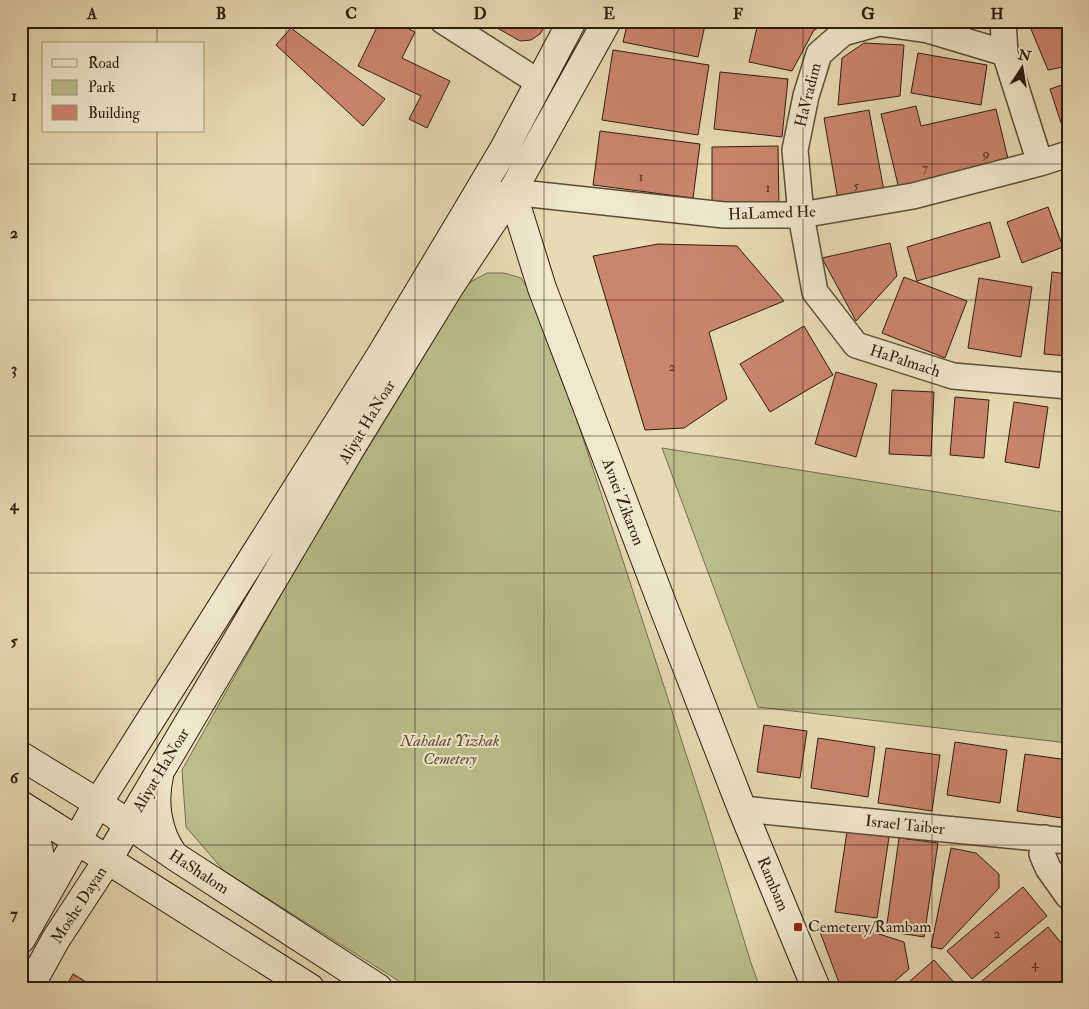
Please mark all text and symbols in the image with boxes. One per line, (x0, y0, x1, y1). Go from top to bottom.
text: A (86, 4, 98, 24)
text: B (216, 4, 226, 24)
text: C (345, 4, 357, 24)
text: D (473, 4, 487, 24)
text: E (603, 4, 615, 24)
text: F (733, 4, 743, 24)
text: G (861, 4, 875, 24)
text: H (990, 4, 1004, 24)
legend (42, 42, 205, 132)
north arrow (996, 42, 1046, 92)
text: N (1016, 46, 1033, 65)
text: Road (88, 54, 120, 73)
street label: HaVradim (790, 60, 826, 129)
text: Park (88, 78, 115, 97)
text: 1 (11, 86, 17, 106)
text: Building (88, 104, 140, 123)
house number: 9 (981, 145, 990, 162)
house number: 7 (922, 159, 929, 176)
house number: 1 (639, 168, 644, 185)
house number: 5 (853, 177, 860, 194)
house number: 1 (766, 179, 771, 196)
street label: HaLamed He (728, 201, 817, 225)
text: 2 (10, 223, 18, 243)
street label: HaPalmach (867, 340, 943, 382)
house number: 2 (668, 358, 676, 375)
text: 3 (11, 359, 17, 379)
street label: Aliyat HaNoar (334, 376, 400, 469)
street label: Avnei Zikaron (597, 455, 649, 548)
text: 4 (9, 495, 20, 515)
text: 5 (10, 631, 18, 651)
street label: Aliyat HaNoar (128, 724, 194, 817)
park label: Nahalat Yizhak Cemetery (399, 731, 500, 769)
text: 6 (10, 768, 20, 788)
street label: Israel Taiber (864, 811, 946, 839)
street label: HaShalom (165, 845, 233, 899)
street label: Rambam (753, 854, 794, 915)
street label: Moshe Dayan (47, 863, 111, 947)
text: 7 (10, 904, 18, 924)
place label: Cemetery/Rambam (808, 917, 932, 937)
marker: Cemetery/Rambam (792, 921, 804, 933)
house number: 2 (993, 925, 1001, 942)
house number: 4 (1031, 955, 1040, 972)

